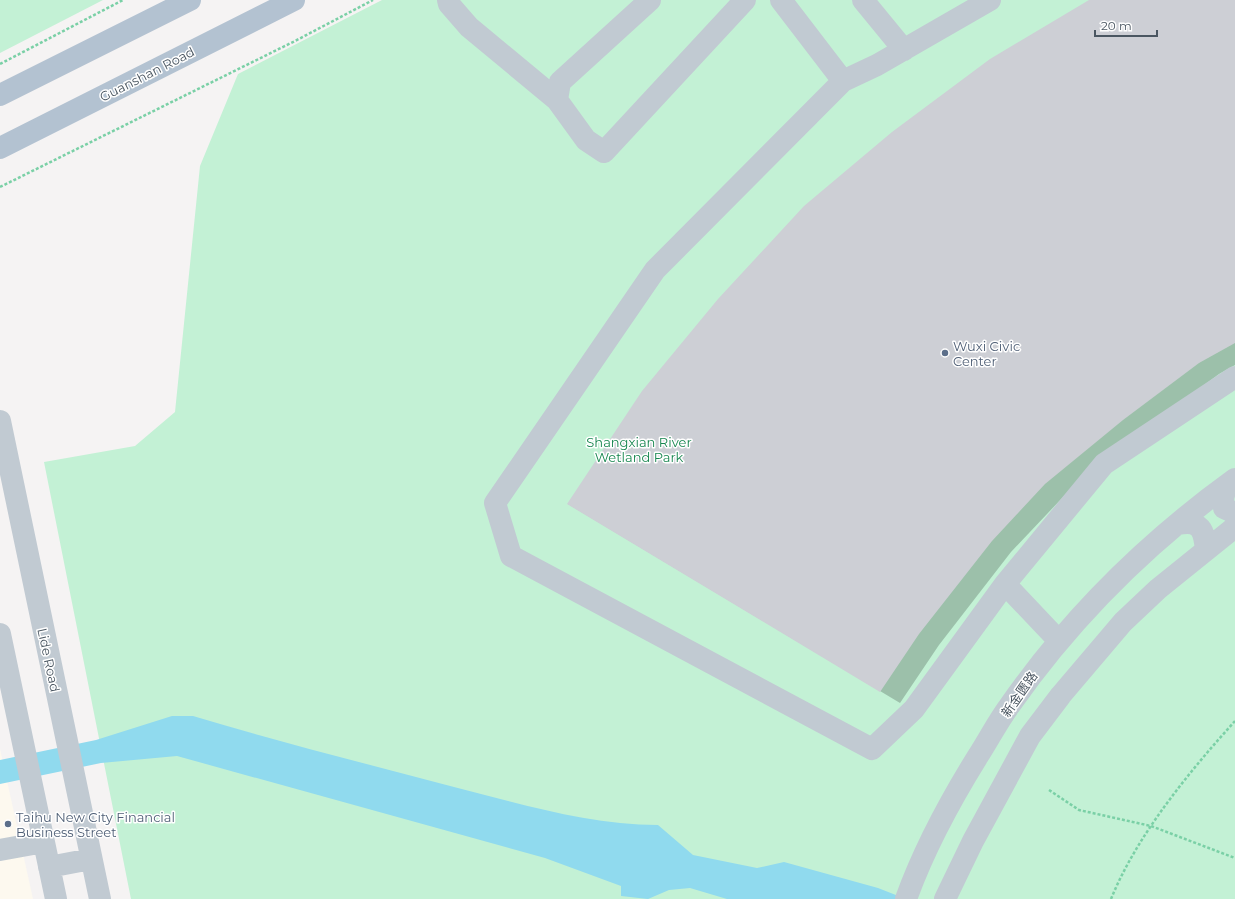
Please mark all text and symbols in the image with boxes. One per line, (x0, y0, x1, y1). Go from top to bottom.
scale bar (1095, 12, 1157, 38)
text: 20 m (1101, 18, 1132, 33)
street label: Guanshan Road (97, 43, 197, 105)
place label: Wuxi Civic Center (953, 338, 1020, 369)
marker: Wuxi Civic Center (940, 348, 950, 358)
park label: Shangxian River Wetland Park (586, 434, 692, 465)
street label: Lide Road (34, 626, 64, 694)
street label: 新金匮路 (998, 668, 1040, 720)
place label: Taihu New City Financial Business Street (16, 809, 175, 840)
marker: Taihu New City Financial Business Street (3, 819, 13, 829)

